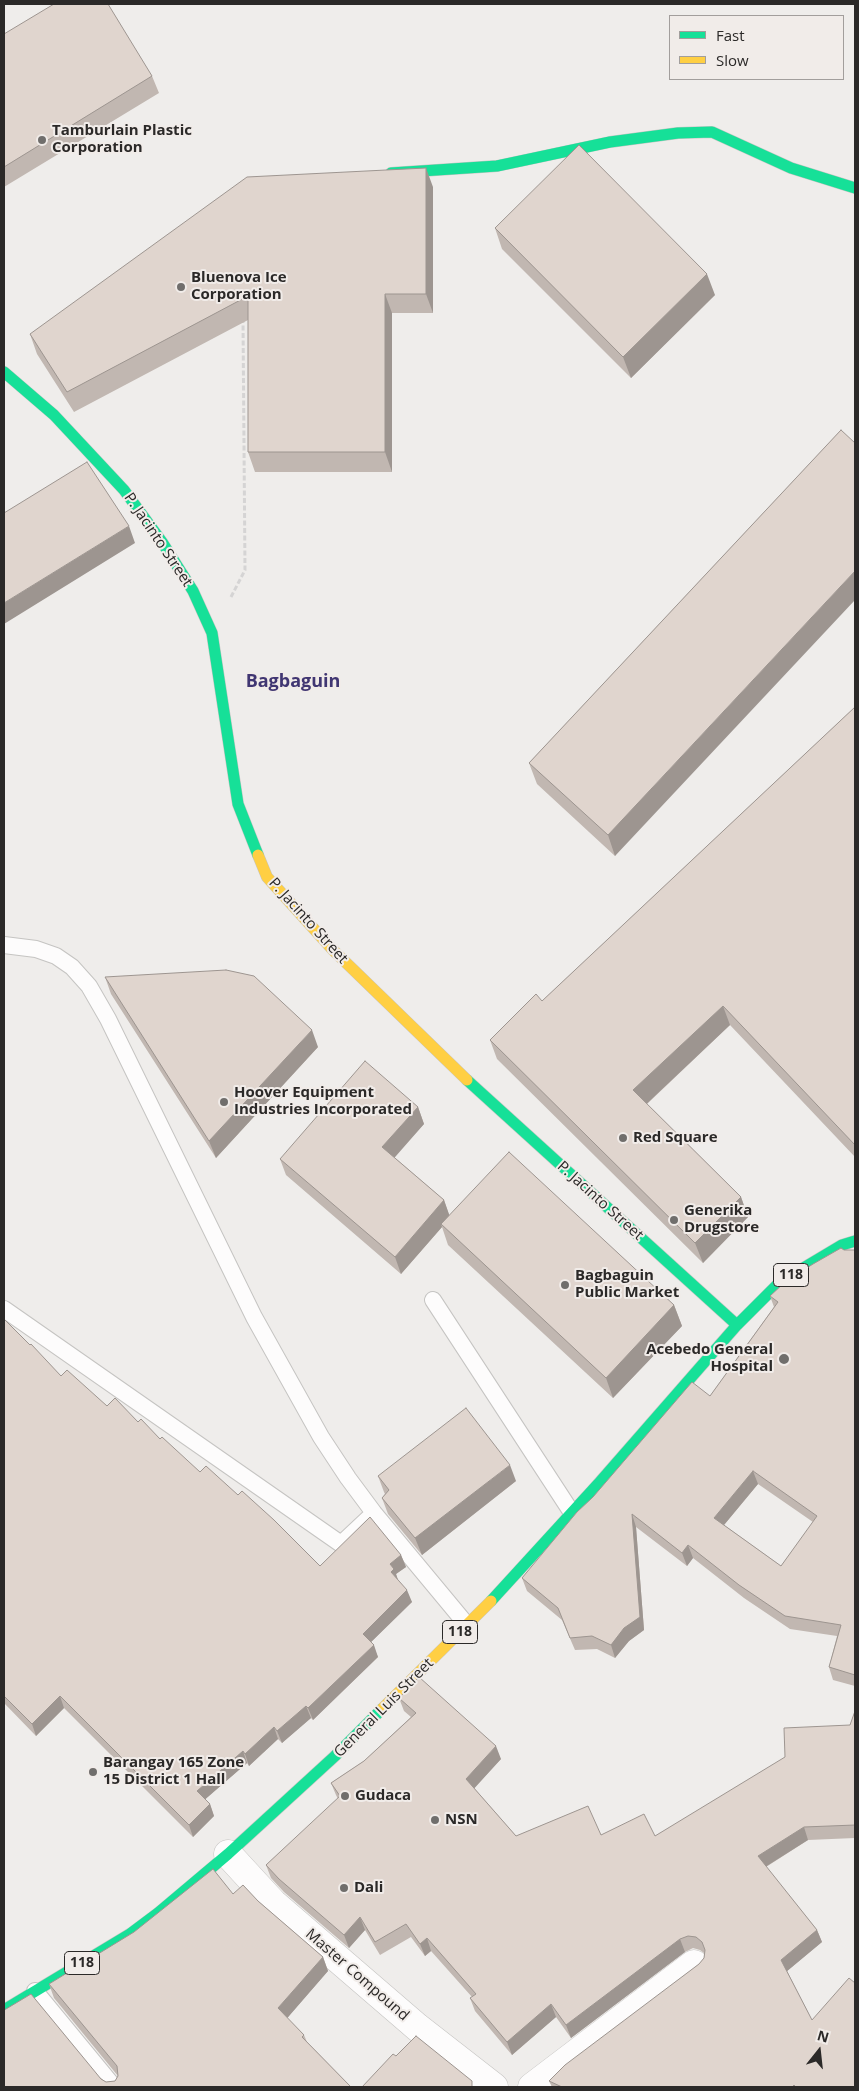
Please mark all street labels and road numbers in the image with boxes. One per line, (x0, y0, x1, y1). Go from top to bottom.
street label: P. Jacinto Street (120, 490, 196, 590)
street label: P. Jacinto Street (265, 874, 351, 968)
street label: P. Jacinto Street (553, 1158, 647, 1244)
road number: 118 (774, 1264, 808, 1286)
road number: 118 (442, 1620, 478, 1644)
street label: General Luis Street (331, 1655, 437, 1761)
street label: Master Compound (302, 1925, 412, 2025)
road number: 118 (64, 1952, 100, 1975)

